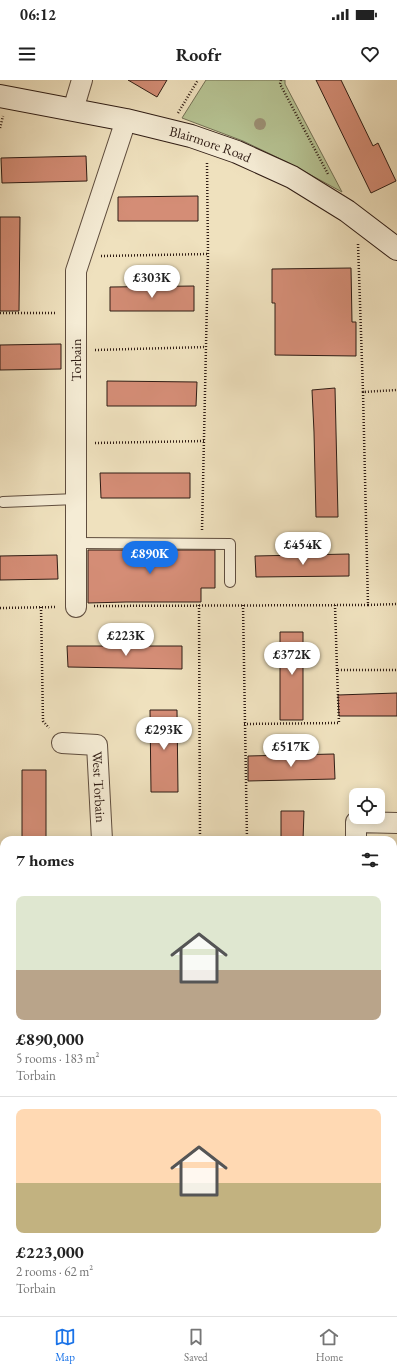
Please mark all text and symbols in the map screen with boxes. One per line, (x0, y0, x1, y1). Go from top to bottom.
text: 06:12 (20, 5, 56, 24)
icon: menu (16, 43, 38, 65)
text: Roofr (176, 43, 221, 66)
icon: heart (359, 43, 381, 65)
street label: Blairmore Road (168, 122, 255, 167)
pin: £303K (124, 265, 180, 299)
text: £303K (133, 269, 171, 286)
street label: Torbain (67, 338, 85, 381)
pin: £454K (275, 532, 331, 566)
text: £454K (284, 536, 322, 553)
pin: £890K (122, 541, 178, 575)
text: £890K (131, 545, 169, 562)
pin: £223K (98, 623, 154, 657)
text: £223K (107, 627, 145, 644)
pin: £372K (264, 642, 320, 676)
text: £372K (273, 646, 311, 663)
pin: £293K (136, 717, 192, 751)
text: £293K (145, 721, 183, 738)
pin: £517K (263, 734, 319, 768)
text: £517K (272, 738, 310, 755)
street label: West Torbain (88, 751, 110, 824)
map controls (349, 788, 385, 824)
button: locate (349, 788, 385, 824)
text: 7 homes (16, 849, 74, 871)
icon: filters (359, 849, 381, 871)
icon: home (163, 922, 235, 994)
text: £890,000 (16, 1028, 84, 1050)
text: 5 rooms · 183 m² (16, 1050, 100, 1067)
text: Torbain (16, 1067, 56, 1084)
icon: home (163, 1135, 235, 1207)
text: £223,000 (16, 1241, 84, 1263)
text: 2 rooms · 62 m² (16, 1263, 93, 1280)
text: Torbain (16, 1280, 56, 1297)
tab: Map (54, 1326, 76, 1364)
tab: Saved (184, 1326, 208, 1364)
tab: Home (316, 1326, 343, 1364)

